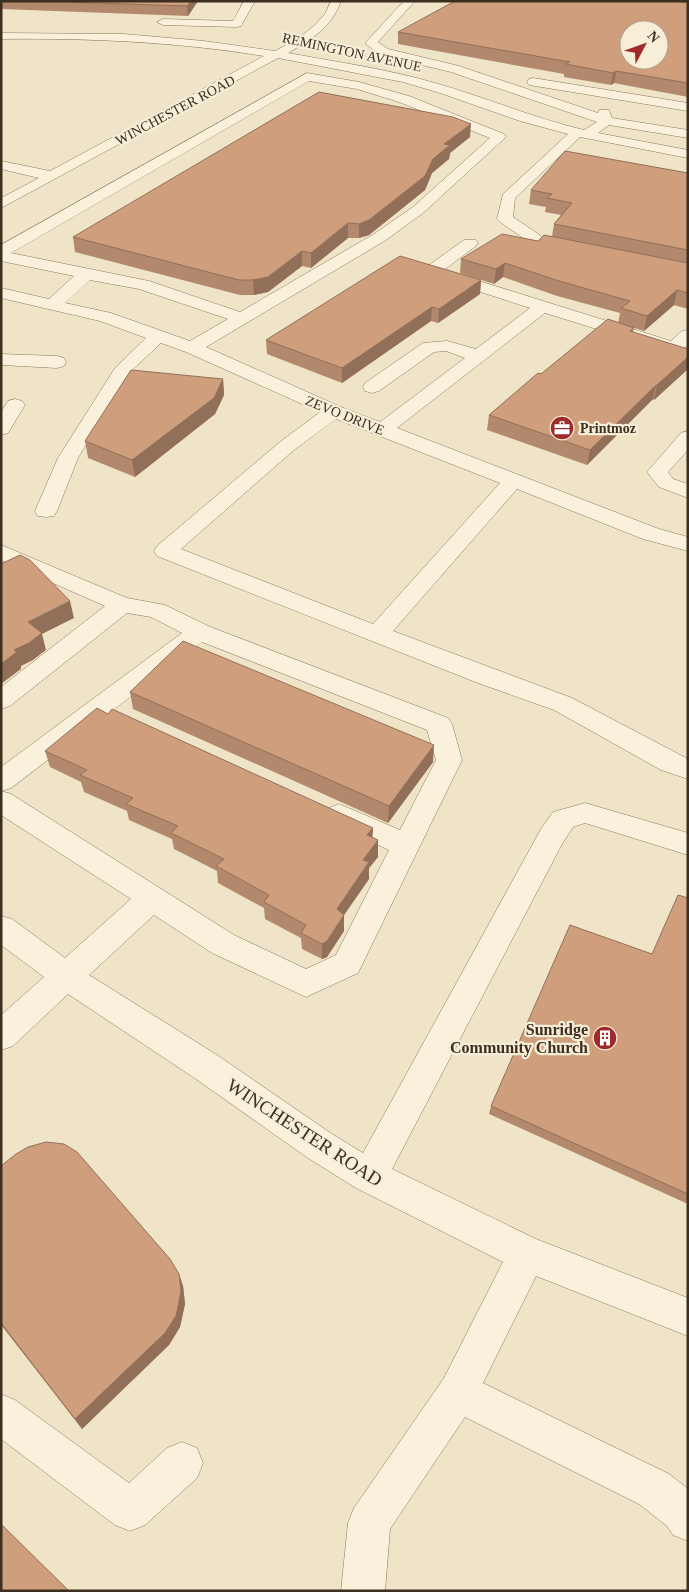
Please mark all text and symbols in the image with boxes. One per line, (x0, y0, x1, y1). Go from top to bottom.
north arrow (619, 20, 669, 70)
text: N (644, 28, 662, 46)
street label: REMINGTON AVENUE (281, 30, 423, 75)
street label: WINCHESTER ROAD (113, 73, 238, 148)
street label: ZEVO DRIVE (303, 393, 386, 438)
office icon: Printmoz (549, 415, 575, 441)
place label: Printmoz (580, 421, 636, 436)
place label: Sunridge Community Church (450, 1021, 588, 1057)
building icon: Sunridge Community Church (592, 1025, 618, 1051)
street label: WINCHESTER ROAD (223, 1074, 386, 1191)

